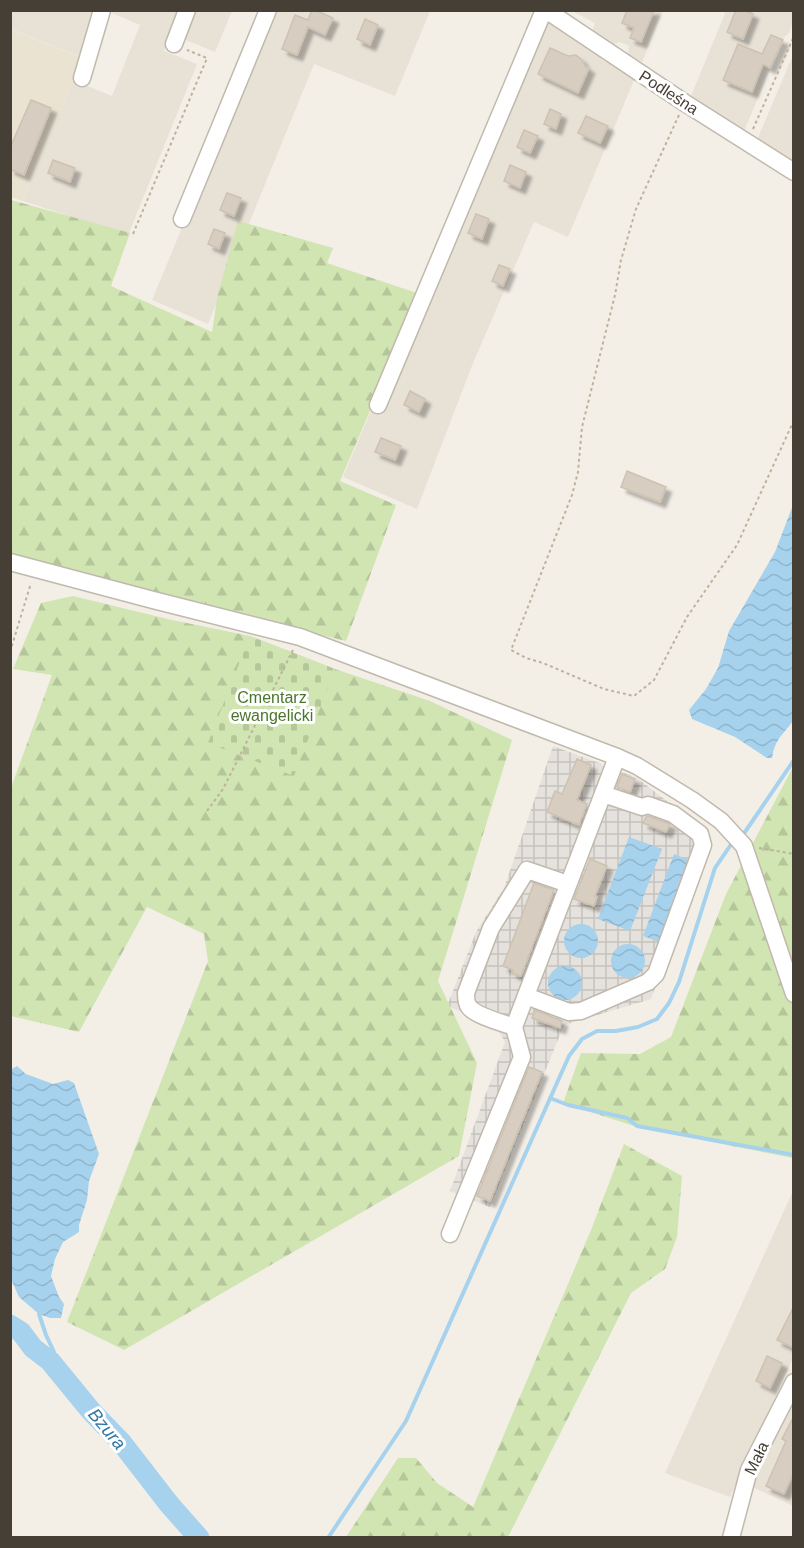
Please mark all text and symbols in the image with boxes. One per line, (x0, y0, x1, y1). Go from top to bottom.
street label: Podleśna (636, 67, 701, 118)
park label: Cmentarz ewangelicki (231, 689, 313, 724)
water label: Bzura (84, 1405, 130, 1453)
street label: Mała (741, 1439, 772, 1478)

